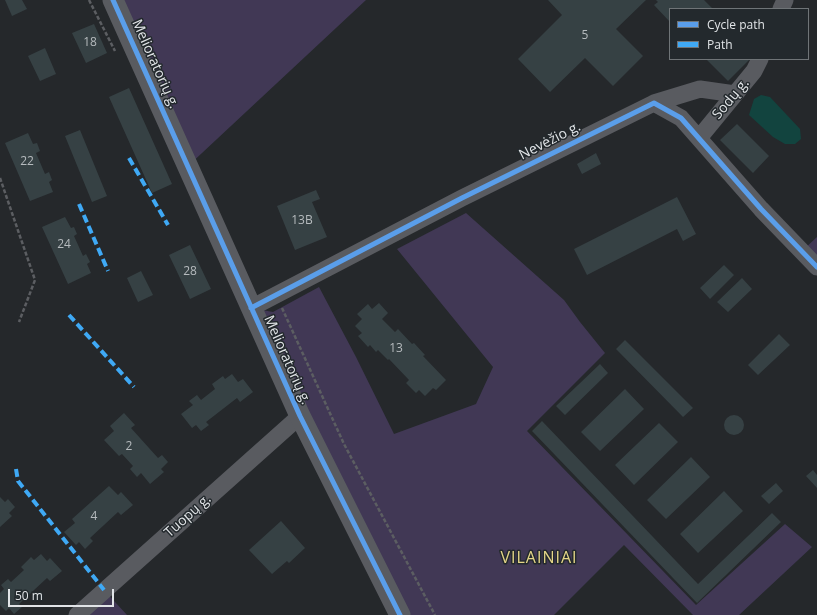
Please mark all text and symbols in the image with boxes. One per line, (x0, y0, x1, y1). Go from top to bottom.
legend (669, 8, 809, 60)
text: Cycle path (707, 16, 765, 33)
street label: Melioratorių g. (128, 17, 182, 111)
house number: 5 (582, 29, 588, 43)
house number: 18 (83, 36, 97, 50)
text: Path (707, 36, 733, 53)
street label: Sodų g. (709, 75, 753, 123)
street label: Nevėžio g. (516, 118, 584, 164)
house number: 22 (20, 155, 34, 169)
house number: 13B (291, 214, 313, 228)
house number: 24 (57, 238, 71, 252)
house number: 28 (183, 265, 197, 279)
street label: Melioratorių g. (260, 313, 314, 407)
house number: 13 (389, 342, 403, 356)
house number: 2 (126, 440, 132, 454)
street label: Tuopų g. (161, 491, 215, 541)
house number: 4 (91, 510, 97, 524)
district label: VILAINIAI (500, 548, 578, 568)
scale bar (10, 581, 116, 607)
text: 50 m (15, 587, 43, 604)

